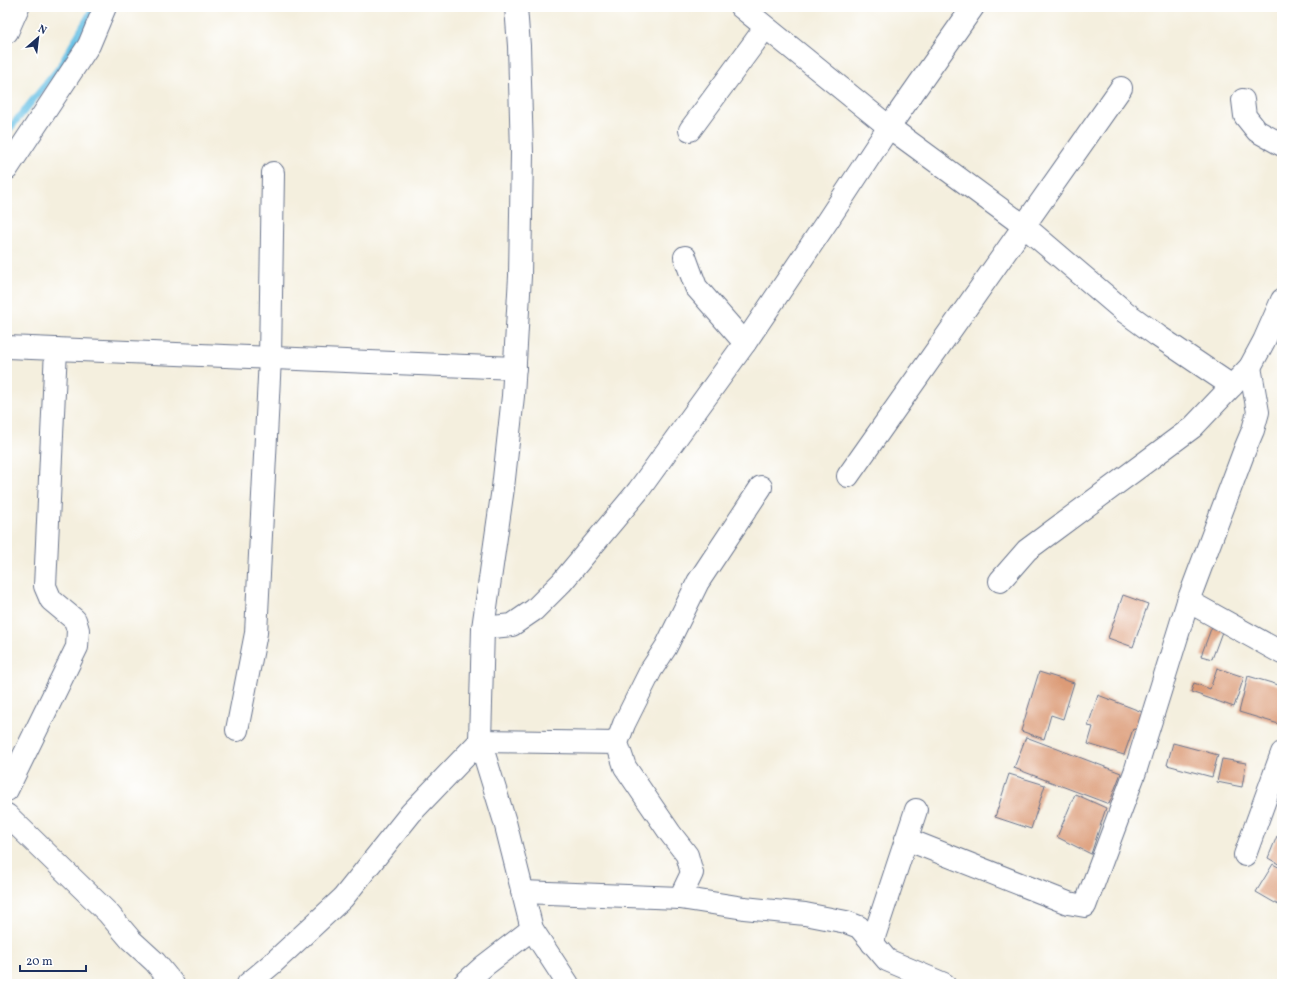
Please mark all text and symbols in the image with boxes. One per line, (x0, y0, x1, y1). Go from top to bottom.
north arrow (18, 18, 58, 58)
text: N (35, 22, 49, 39)
scale bar (20, 947, 86, 973)
text: 20 m (26, 954, 53, 970)

